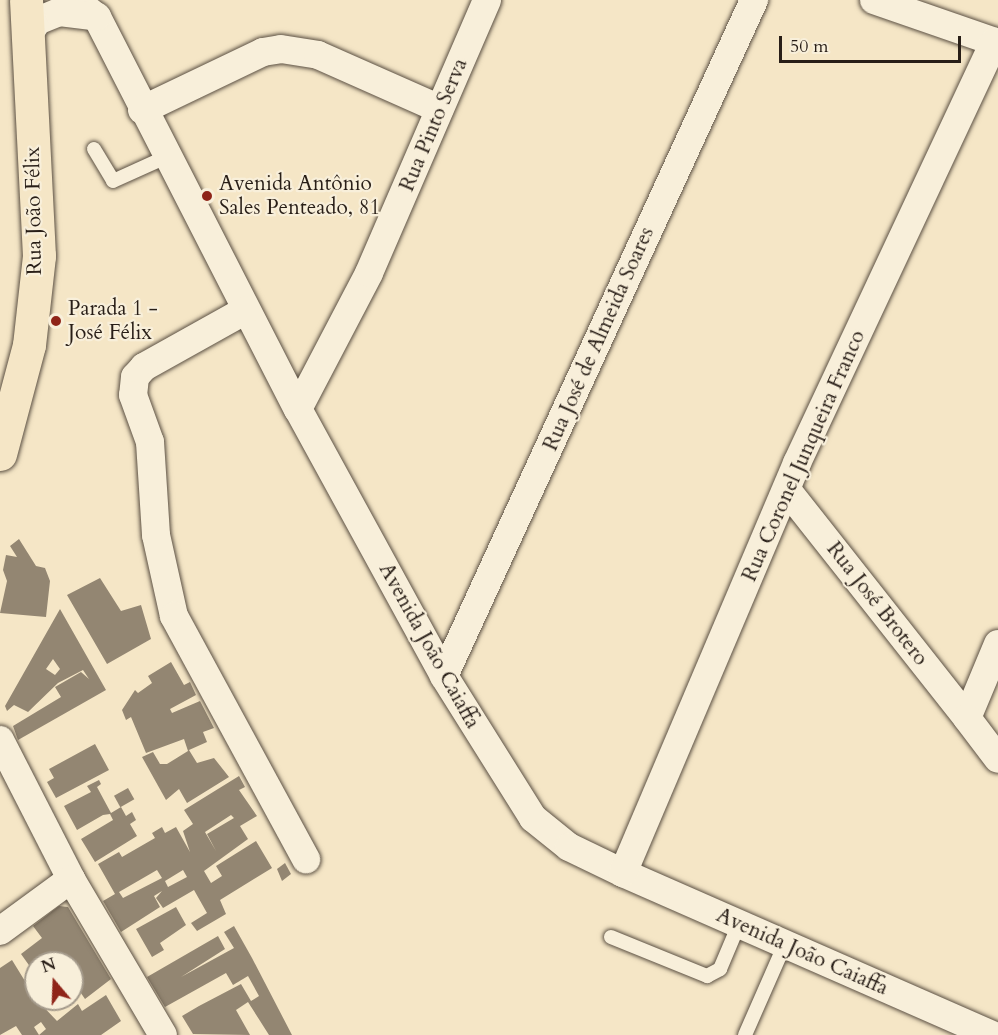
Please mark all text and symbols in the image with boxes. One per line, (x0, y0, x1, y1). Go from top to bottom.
scale bar (782, 24, 964, 62)
text: 50 m (790, 34, 829, 59)
street label: Rua Pinto Serva (395, 55, 473, 195)
street label: Rua João Félix (20, 147, 48, 275)
place label: Avenida Antônio Sales Penteado, 81 (219, 171, 380, 221)
marker: Avenida Antônio Sales Penteado, 81 (200, 189, 214, 203)
street label: Rua José de Almeida Soares (538, 223, 660, 455)
place label: Parada 1 - José Félix (68, 296, 158, 346)
marker: Parada 1 - José Félix (49, 314, 63, 328)
street label: Rua Coronel Junqueira Franco (737, 326, 871, 586)
street label: Rua José Brotero (821, 537, 933, 671)
street label: Avenida João Caiaffa (373, 559, 485, 733)
street label: Avenida João Caiaffa (712, 903, 892, 1001)
north arrow (24, 951, 84, 1011)
text: N (39, 953, 59, 979)

